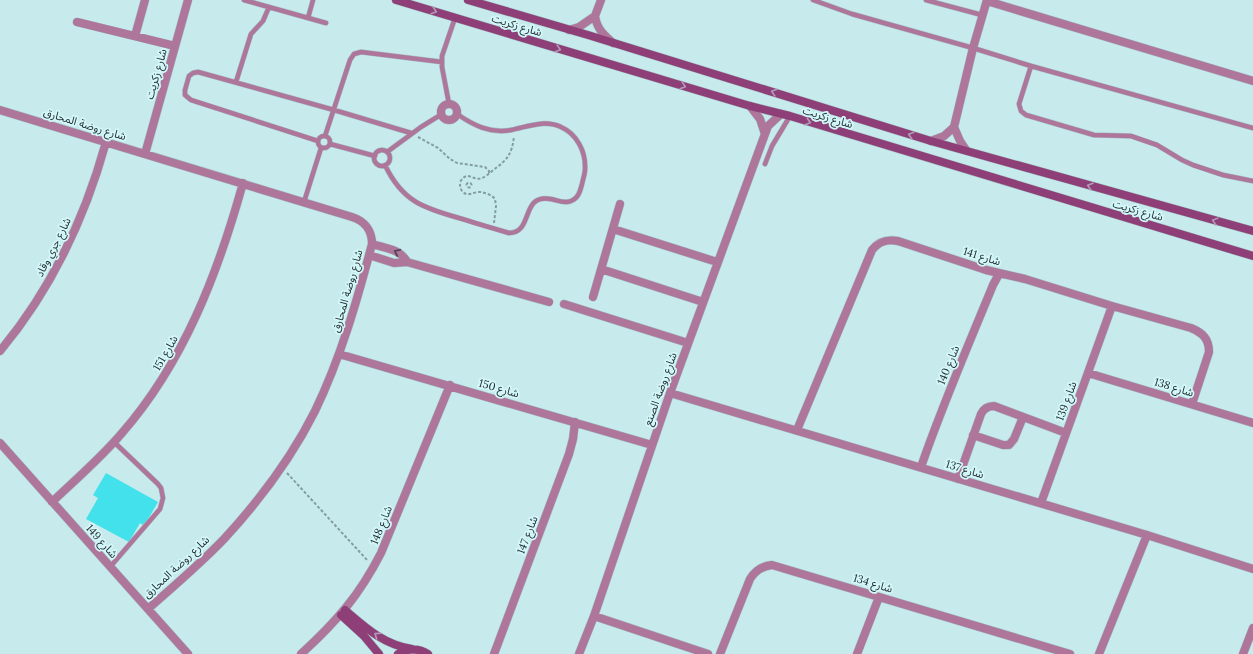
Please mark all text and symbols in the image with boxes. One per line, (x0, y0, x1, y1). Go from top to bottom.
one-way arrow (430, 6, 437, 15)
street label: شارع زكريت (490, 11, 544, 40)
one-way arrow (555, 44, 562, 53)
street label: شارع زكريت (142, 47, 171, 101)
one-way arrow (679, 81, 686, 90)
one-way arrow (770, 89, 777, 97)
street label: شارع زكريت (801, 103, 855, 132)
street label: شارع روضة المحارق (42, 105, 128, 144)
one-way arrow (804, 117, 811, 126)
one-way arrow (908, 131, 915, 140)
one-way arrow (1087, 182, 1094, 191)
street label: شارع زكريت (1111, 196, 1165, 225)
street label: شارع جري وقاد (32, 215, 76, 280)
one-way arrow (1212, 217, 1219, 226)
street label: شارع 141 (961, 244, 1003, 269)
street label: شارع روضة المحارق (328, 248, 367, 334)
one-way arrow (394, 249, 401, 257)
street label: شارع 151 (149, 333, 182, 374)
street label: شارع 140 (934, 343, 963, 387)
street label: شارع روضة الصنع (640, 350, 681, 428)
street label: شارع 138 (1152, 374, 1196, 401)
street label: شارع 150 (477, 376, 521, 401)
street label: شارع 139 (1052, 379, 1081, 423)
street label: شارع 137 (944, 457, 986, 483)
street label: شارع 148 (367, 503, 396, 547)
street label: شارع 147 (513, 514, 542, 556)
street label: شارع 149 (82, 521, 121, 562)
street label: شارع روضة المحارق (140, 532, 213, 602)
street label: شارع 134 (851, 570, 895, 597)
one-way arrow (374, 632, 381, 640)

